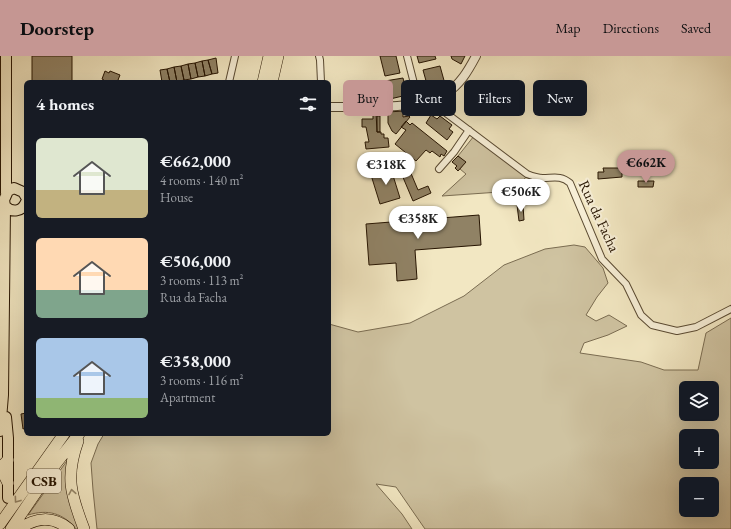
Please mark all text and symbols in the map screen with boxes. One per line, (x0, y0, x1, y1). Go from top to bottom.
text: Doorstep (20, 16, 94, 41)
text: Map (555, 19, 581, 37)
text: Directions (603, 19, 659, 37)
text: Saved (681, 19, 711, 37)
chip: Buy (343, 80, 393, 116)
chip: Rent (401, 80, 456, 116)
chip: Filters (464, 80, 525, 116)
chip: New (533, 80, 587, 116)
text: 4 homes (36, 93, 94, 115)
icon: filters (297, 93, 319, 115)
text: €662,000 (160, 150, 231, 172)
pin: €662K (618, 150, 674, 184)
pin: €318K (358, 152, 414, 186)
icon: home (68, 154, 116, 202)
text: €662K (626, 154, 666, 171)
text: €318K (366, 156, 406, 173)
text: 4 rooms · 140 m² (160, 172, 244, 189)
street label: Rua da Facha (575, 177, 624, 255)
pin: €506K (493, 179, 549, 213)
text: €506K (501, 183, 541, 200)
text: House (160, 189, 193, 206)
pin: €358K (390, 206, 446, 240)
text: €358K (398, 210, 438, 227)
text: €506,000 (160, 250, 231, 272)
icon: home (68, 254, 116, 302)
text: 3 rooms · 113 m² (160, 272, 244, 289)
text: Rua da Facha (160, 289, 227, 306)
text: €358,000 (160, 350, 231, 372)
icon: home (68, 354, 116, 402)
text: 3 rooms · 116 m² (160, 372, 244, 389)
map controls (679, 381, 719, 517)
button: layers (679, 381, 719, 421)
text: Apartment (160, 389, 215, 406)
button: + (679, 429, 719, 469)
road number: CSB (27, 469, 61, 493)
button: − (679, 477, 719, 517)
one-way arrow (68, 489, 77, 495)
one-way arrow (15, 495, 22, 502)

